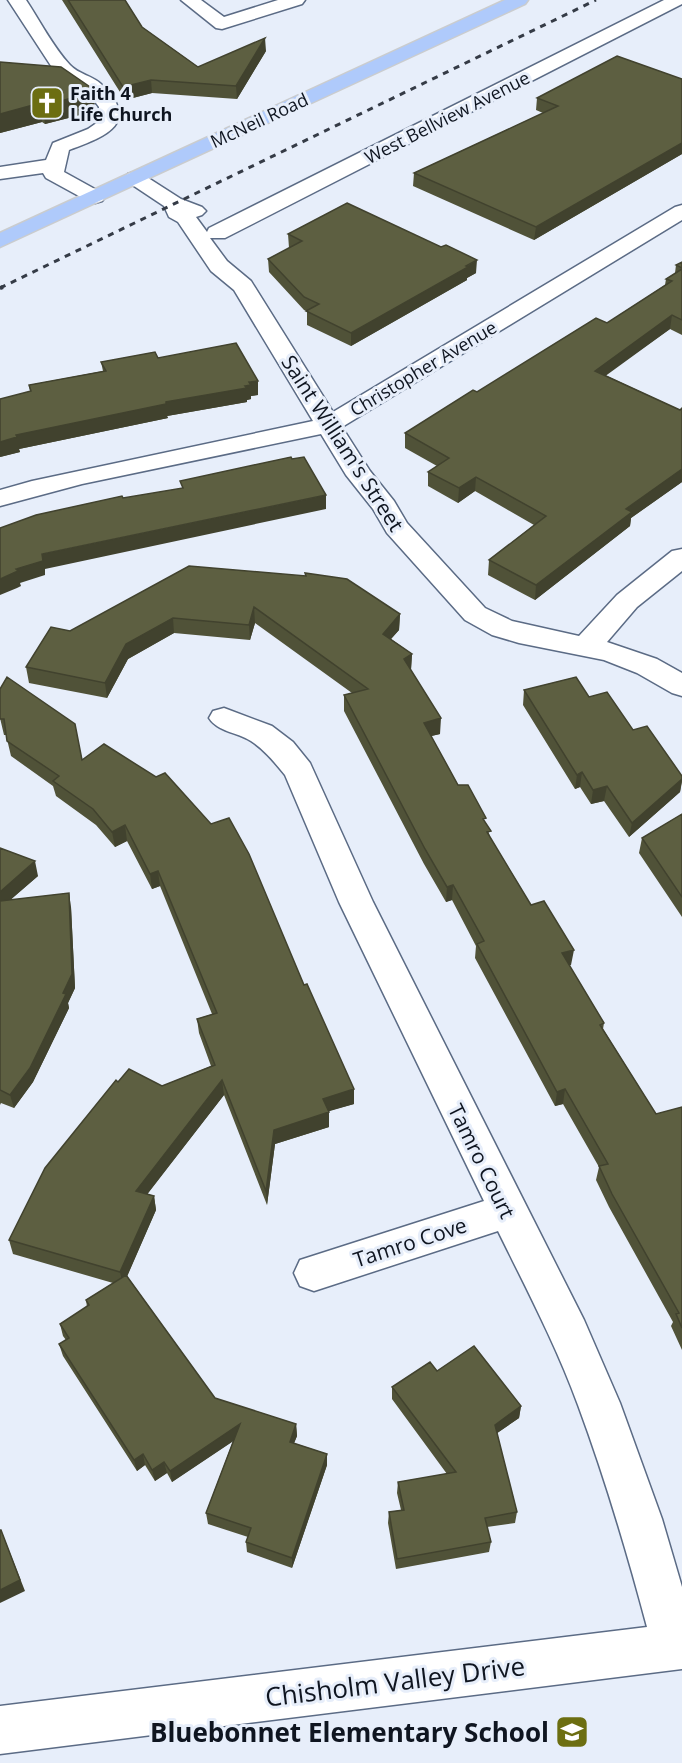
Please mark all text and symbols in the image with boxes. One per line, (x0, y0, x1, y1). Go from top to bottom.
street label: West Bellview Avenue (360, 65, 534, 169)
place label: Faith 4 Life Church (70, 81, 172, 126)
church icon: Faith 4 Life Church (29, 85, 65, 121)
street label: McNeil Road (206, 87, 312, 153)
street label: Christopher Avenue (345, 315, 501, 421)
street label: Saint William's Street (276, 350, 410, 536)
street label: Tamro Court (442, 1099, 522, 1223)
street label: Tamro Cove (350, 1211, 470, 1273)
street label: Chisholm Valley Drive (263, 1647, 527, 1715)
place label: Bluebonnet Elementary School (150, 1714, 549, 1750)
school or university icon: Bluebonnet Elementary School (554, 1714, 590, 1750)

